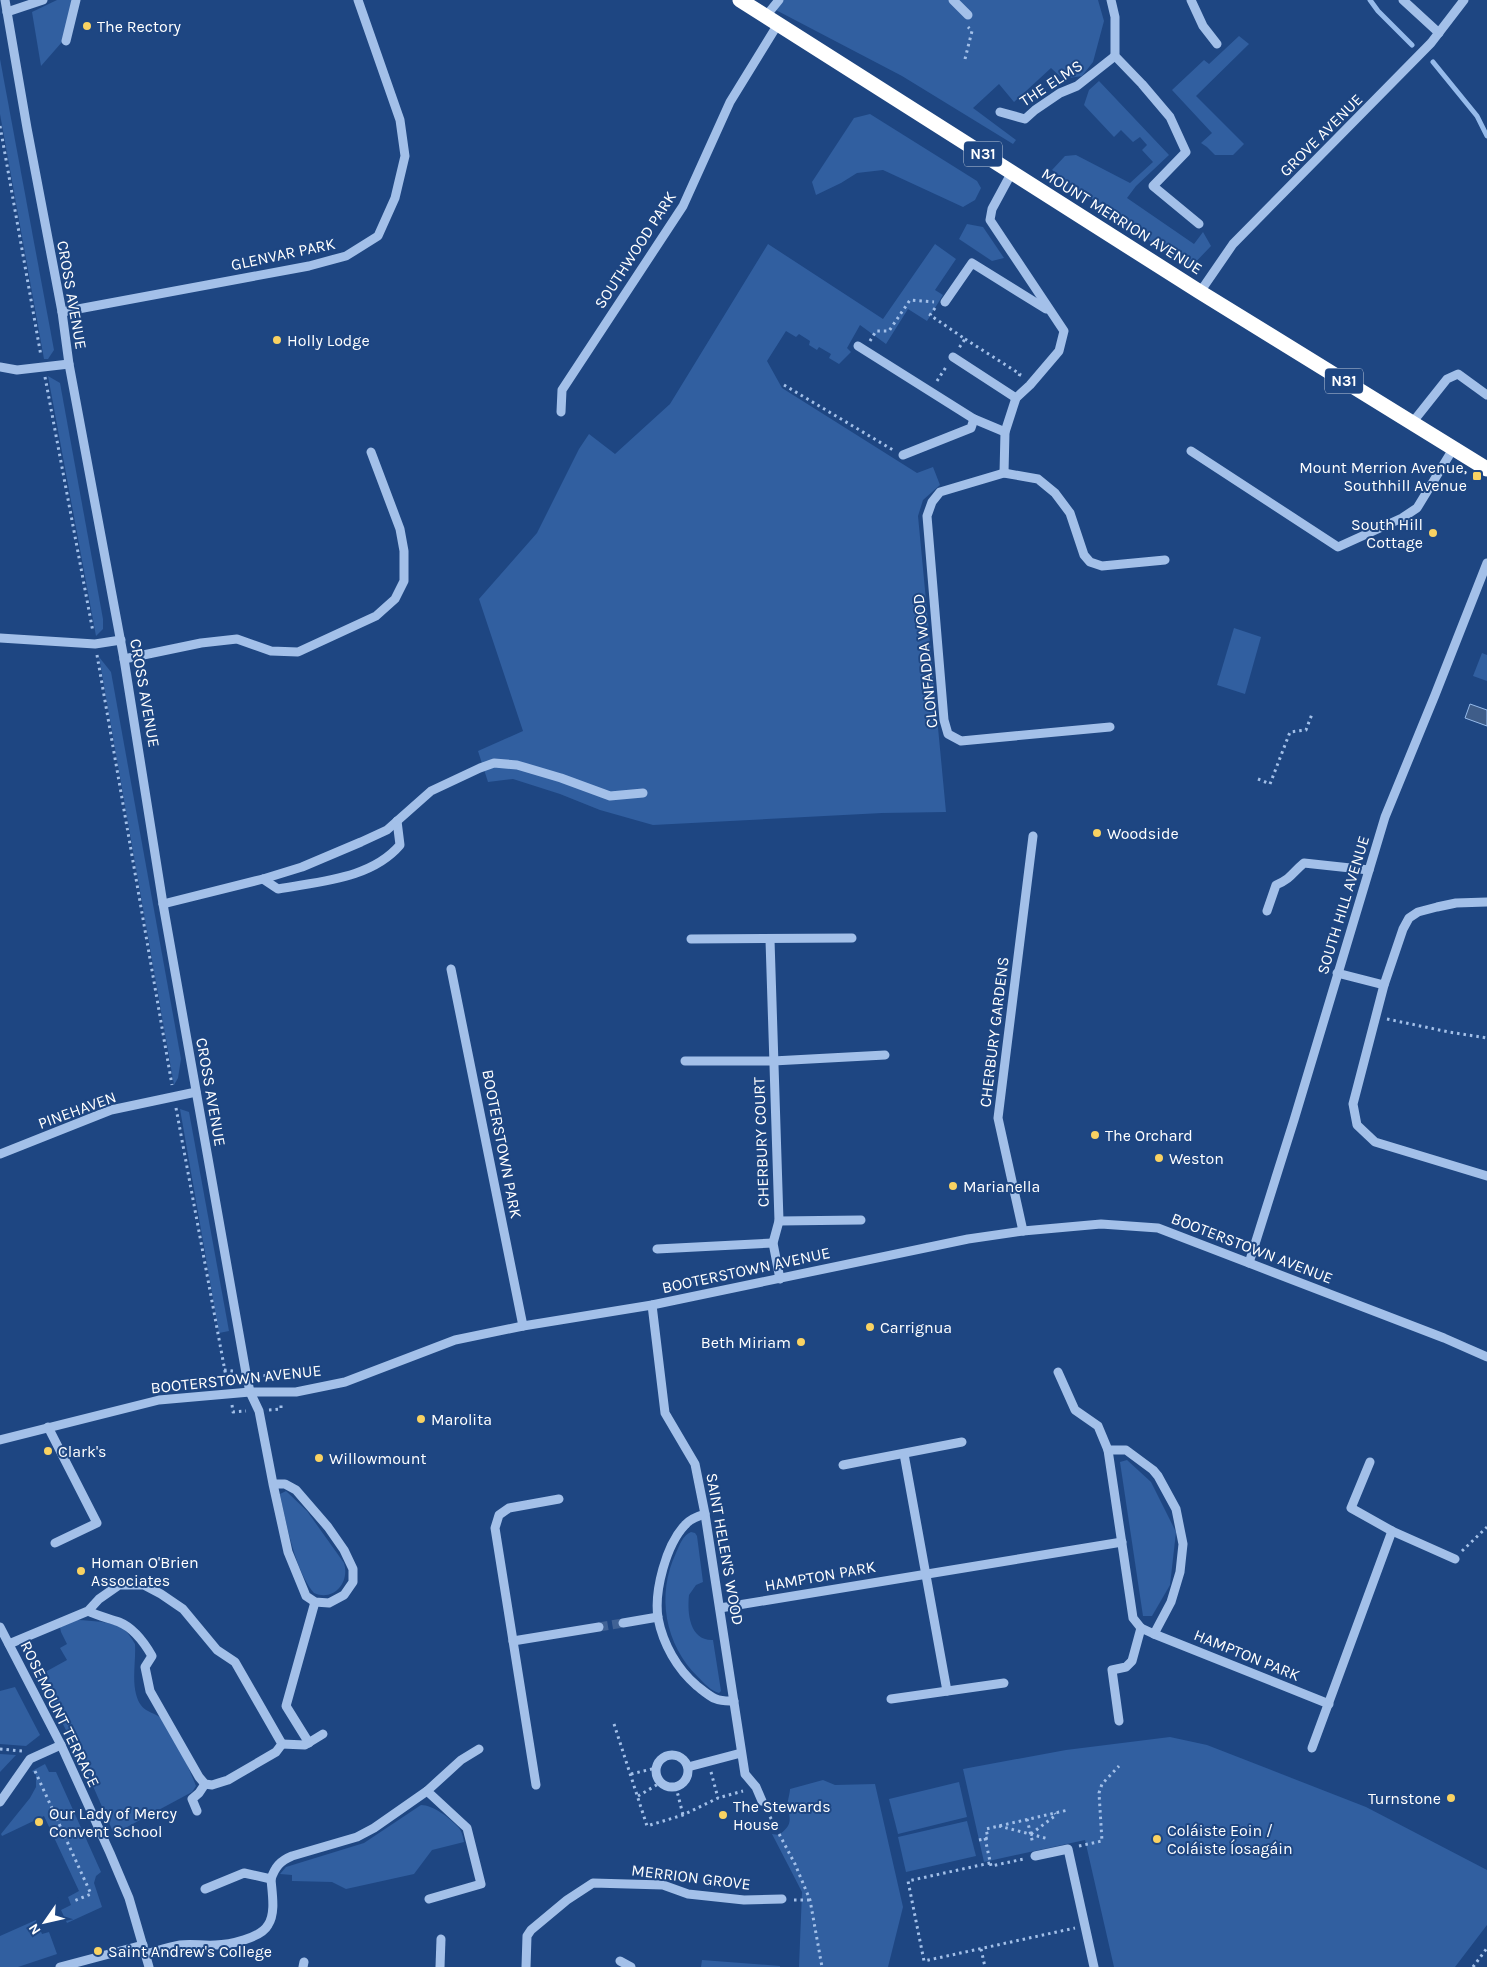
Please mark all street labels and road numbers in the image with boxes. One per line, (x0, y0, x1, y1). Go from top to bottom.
street label: THE ELMS (1016, 56, 1086, 110)
street label: GROVE AVENUE (1276, 90, 1366, 180)
road number: N31 (964, 142, 1002, 166)
street label: MOUNT MERRION AVENUE (1038, 164, 1206, 278)
street label: SOUTHWOOD PARK (590, 188, 680, 312)
street label: GLENVAR PARK (229, 234, 337, 274)
street label: CROSS AVENUE (53, 239, 91, 351)
road number: N31 (1325, 368, 1363, 394)
street label: CLONFADDA WOOD (909, 593, 941, 729)
street label: CROSS AVENUE (126, 637, 164, 749)
street label: SOUTH HILL AVENUE (1313, 833, 1373, 977)
street label: CHERBURY GARDENS (975, 956, 1013, 1108)
street label: CROSS AVENUE (192, 1036, 230, 1148)
street label: BOOTERSTOWN PARK (478, 1068, 526, 1220)
street label: CHERBURY COURT (749, 1076, 773, 1208)
street label: PINEHAVEN (35, 1087, 119, 1133)
street label: BOOTERSTOWN AVENUE (1169, 1208, 1335, 1288)
street label: BOOTERSTOWN AVENUE (660, 1243, 832, 1297)
street label: BOOTERSTOWN AVENUE (150, 1361, 322, 1397)
street label: SAINT HELEN'S WOOD (702, 1471, 748, 1627)
street label: HAMPTON PARK (763, 1557, 877, 1595)
street label: HAMPTON PARK (1191, 1625, 1303, 1685)
street label: ROSEMOUNT TERRACE (16, 1638, 104, 1790)
street label: MERRION GROVE (630, 1860, 752, 1894)

